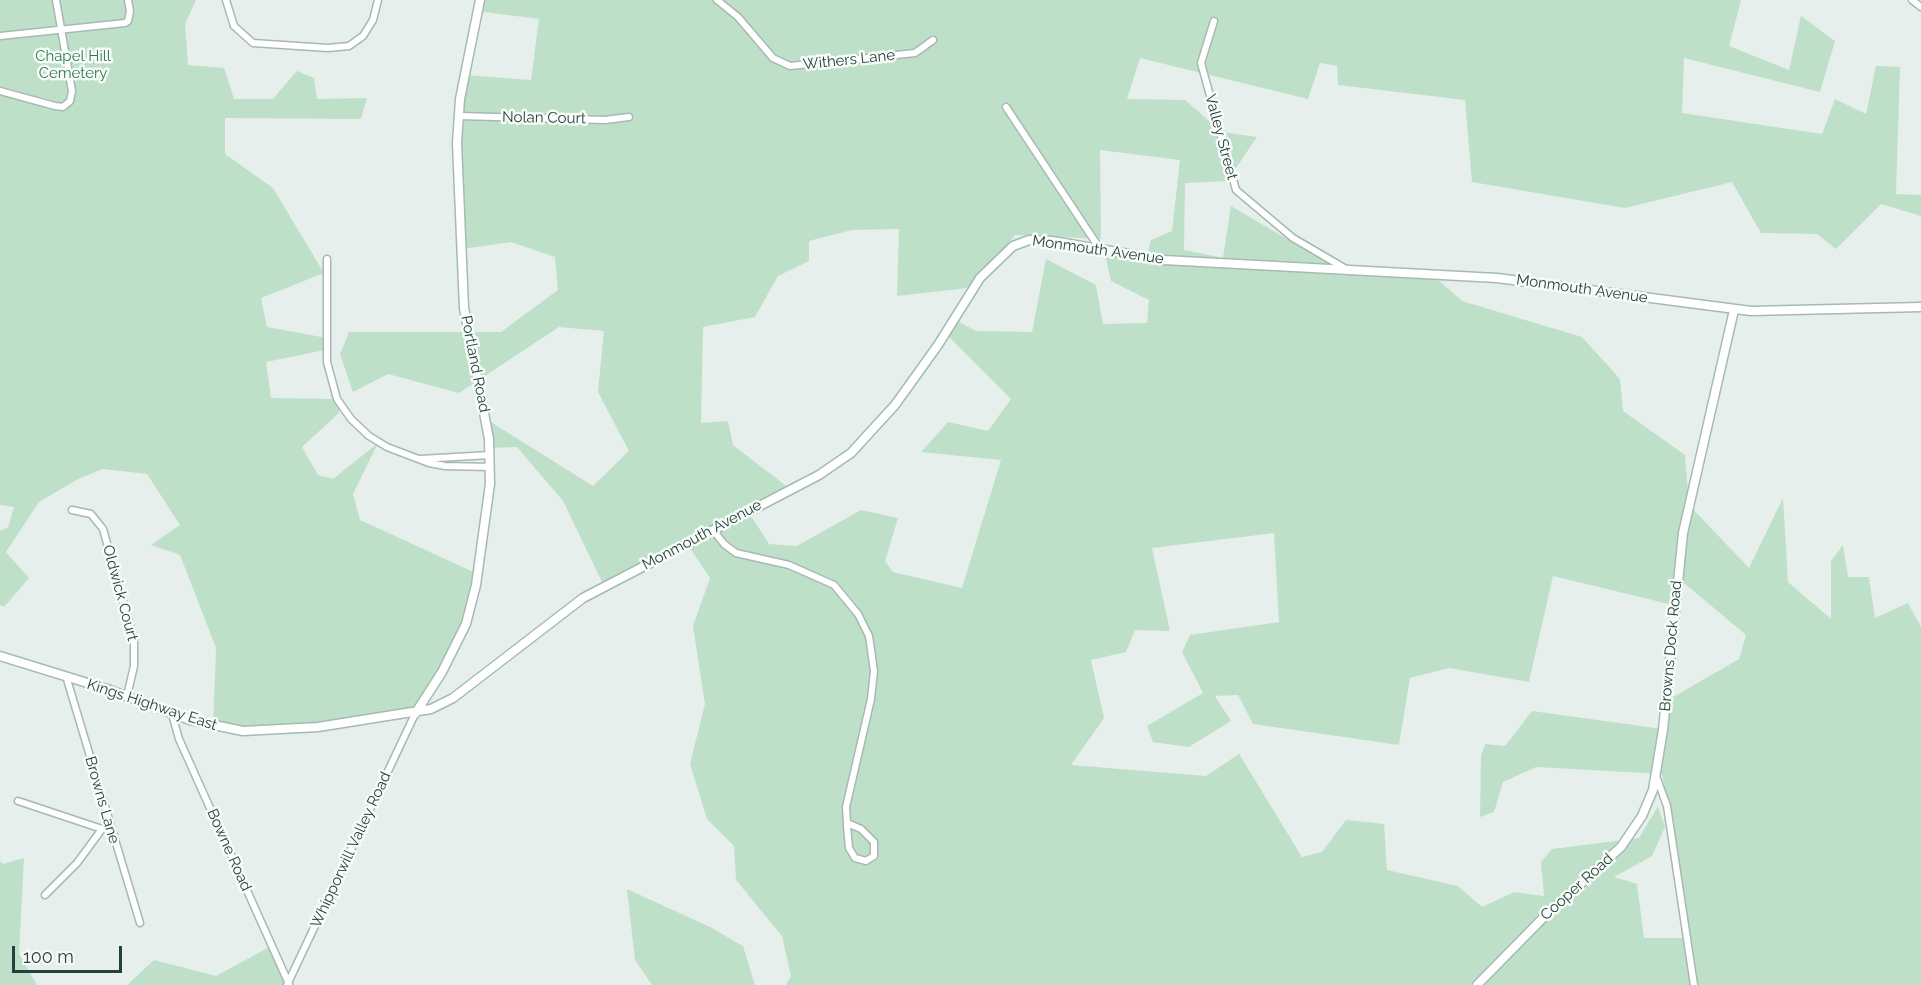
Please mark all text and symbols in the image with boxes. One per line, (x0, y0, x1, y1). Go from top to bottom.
street label: Withers Lane (802, 46, 896, 74)
park label: Chapel Hill Cemetery (35, 47, 111, 82)
street label: Valley Street (1201, 92, 1241, 182)
street label: Nolan Court (502, 108, 586, 128)
street label: Monmouth Avenue (1031, 232, 1165, 268)
street label: Monmouth Avenue (1515, 271, 1649, 307)
street label: Portland Road (457, 314, 493, 414)
street label: Monmouth Avenue (639, 496, 765, 574)
street label: Oldwick Court (99, 543, 141, 643)
street label: Browns Dock Road (1656, 580, 1686, 712)
street label: Kings Highway East (85, 675, 219, 735)
street label: Browns Lane (81, 754, 123, 846)
street label: Whipporwill Valley Road (307, 769, 395, 931)
street label: Bowne Road (203, 806, 255, 894)
street label: Cooper Road (1537, 850, 1617, 924)
scale bar (15, 934, 124, 972)
text: 100 m (23, 946, 74, 967)

